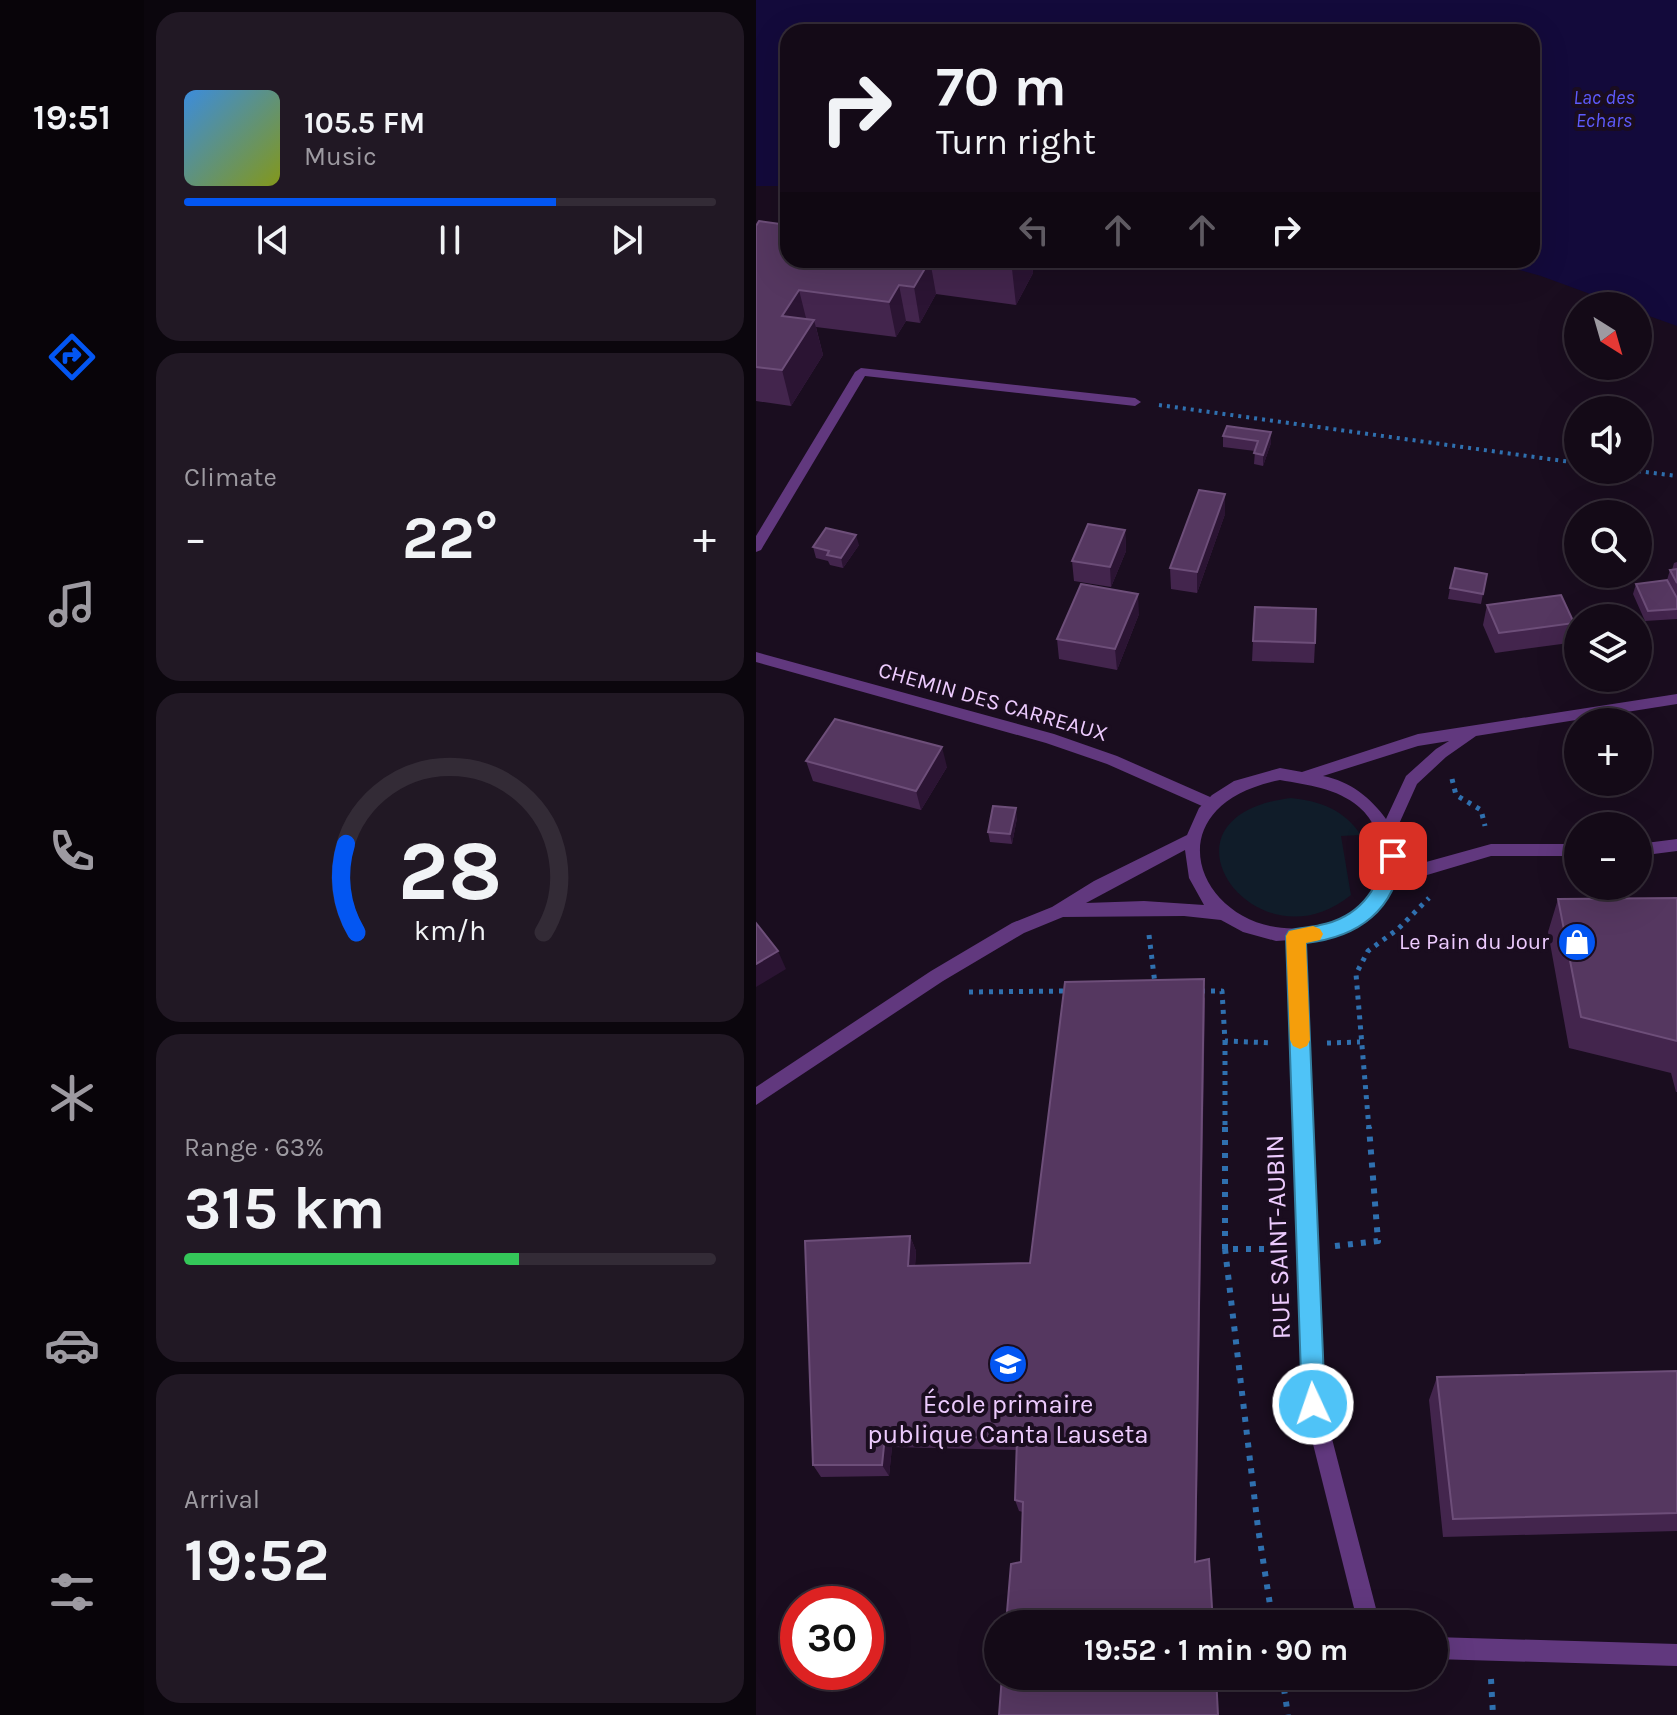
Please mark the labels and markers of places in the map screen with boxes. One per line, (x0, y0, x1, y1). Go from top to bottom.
pin (1359, 822, 1427, 890)
shop icon: Le Pain du Jour (1556, 921, 1598, 963)
place label: Le Pain du Jour (1399, 929, 1549, 955)
school or university icon: École primaire publique Canta Lauseta (987, 1343, 1029, 1385)
place label: École primaire publique Canta Lauseta (867, 1388, 1149, 1450)

